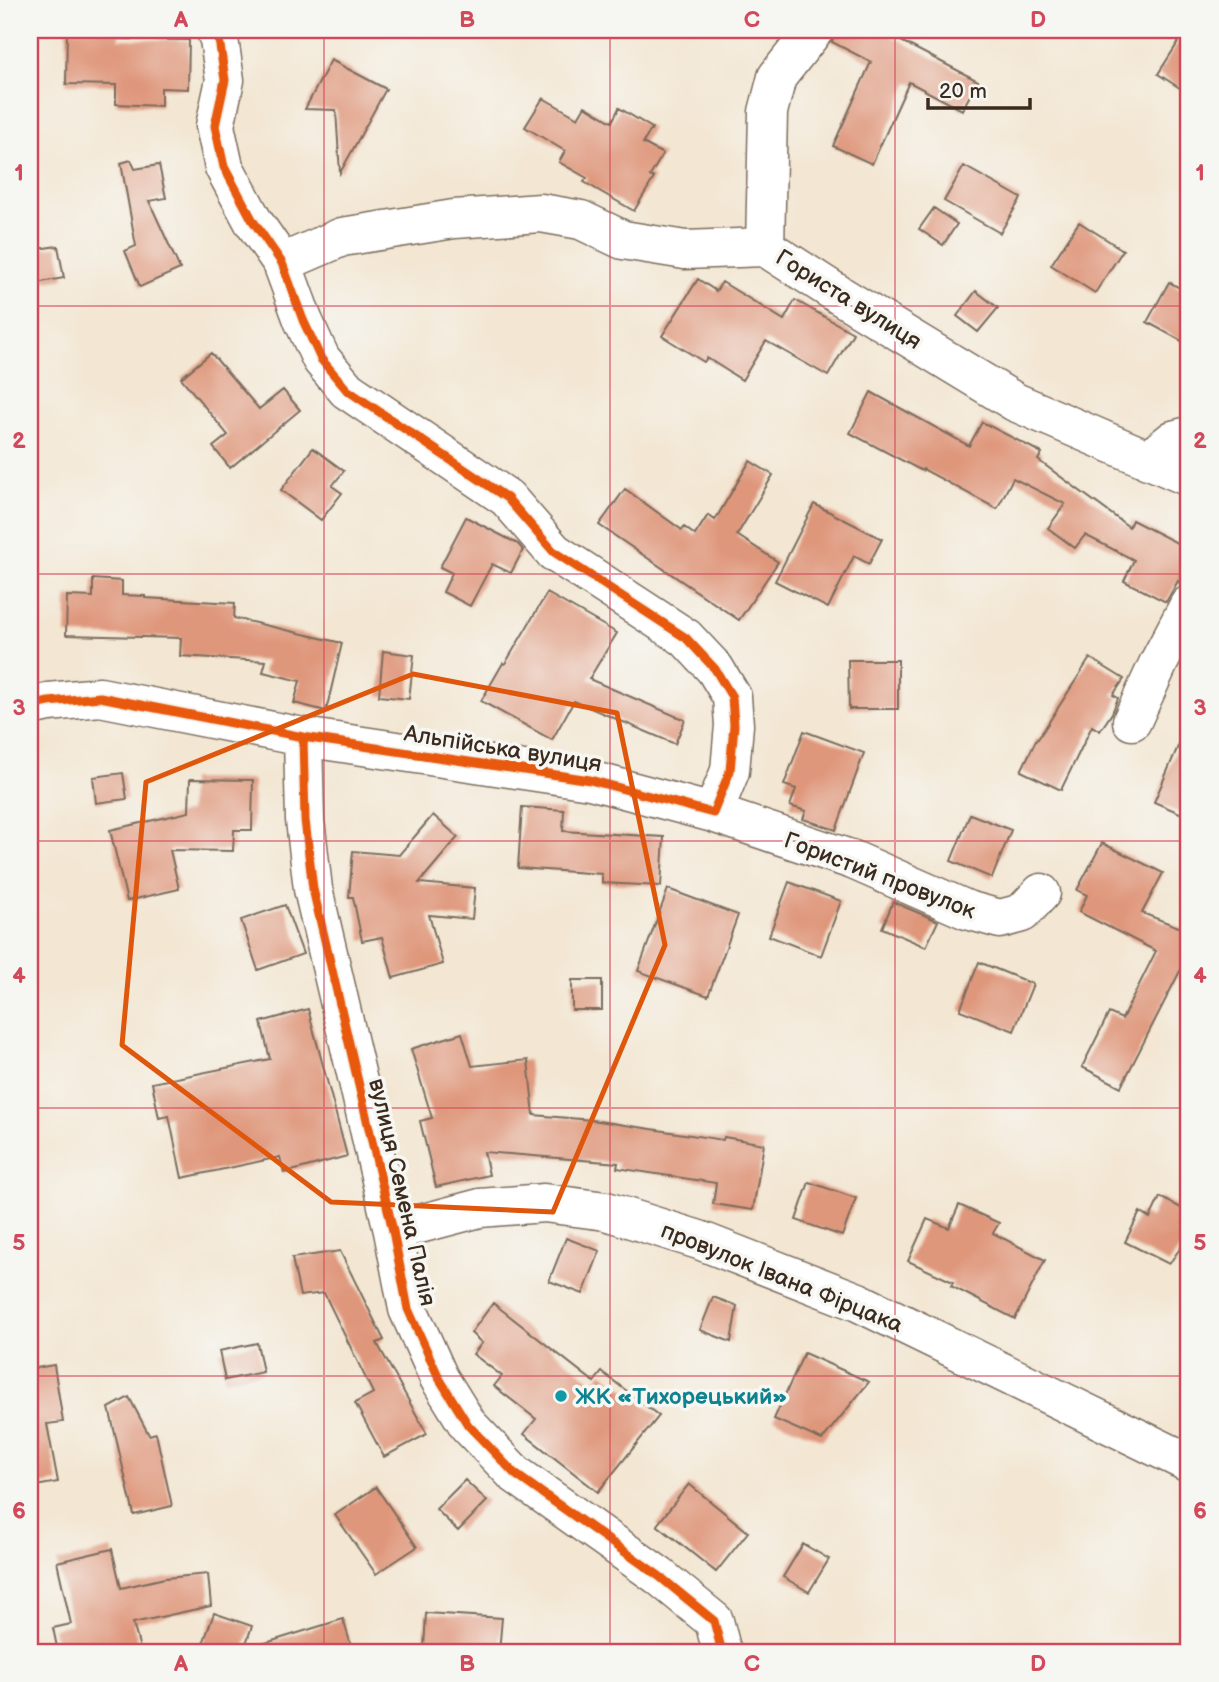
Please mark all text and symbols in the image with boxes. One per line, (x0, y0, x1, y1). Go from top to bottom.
text: A (173, 6, 189, 34)
text: B (459, 6, 475, 34)
text: C (744, 6, 760, 34)
text: D (1030, 6, 1046, 34)
scale bar (928, 66, 1030, 110)
text: 20 m (939, 79, 987, 104)
text: 1 (14, 159, 24, 187)
text: 1 (1195, 159, 1205, 187)
street label: Гориста вулиця (770, 244, 927, 356)
text: 2 (12, 427, 26, 455)
text: 2 (1193, 427, 1207, 455)
text: 3 (12, 694, 26, 722)
text: 3 (1193, 694, 1207, 722)
street label: Альпійська вулиця (401, 719, 604, 778)
street label: Гористий провулок (780, 827, 980, 926)
text: 4 (12, 962, 26, 990)
text: 4 (1193, 962, 1207, 990)
street label: вулиця Семена Палія (362, 1076, 442, 1309)
street label: провулок Івана Фірцака (657, 1217, 907, 1339)
text: 5 (12, 1229, 26, 1257)
text: 5 (1193, 1229, 1207, 1257)
place label: ЖК «Тихорецький» (575, 1383, 787, 1411)
marker: ЖК «Тихорецький» (553, 1388, 569, 1404)
text: 6 (12, 1497, 26, 1525)
text: 6 (1193, 1497, 1207, 1525)
text: A (173, 1650, 189, 1678)
text: B (459, 1650, 475, 1678)
text: C (744, 1650, 760, 1678)
text: D (1030, 1650, 1046, 1678)

